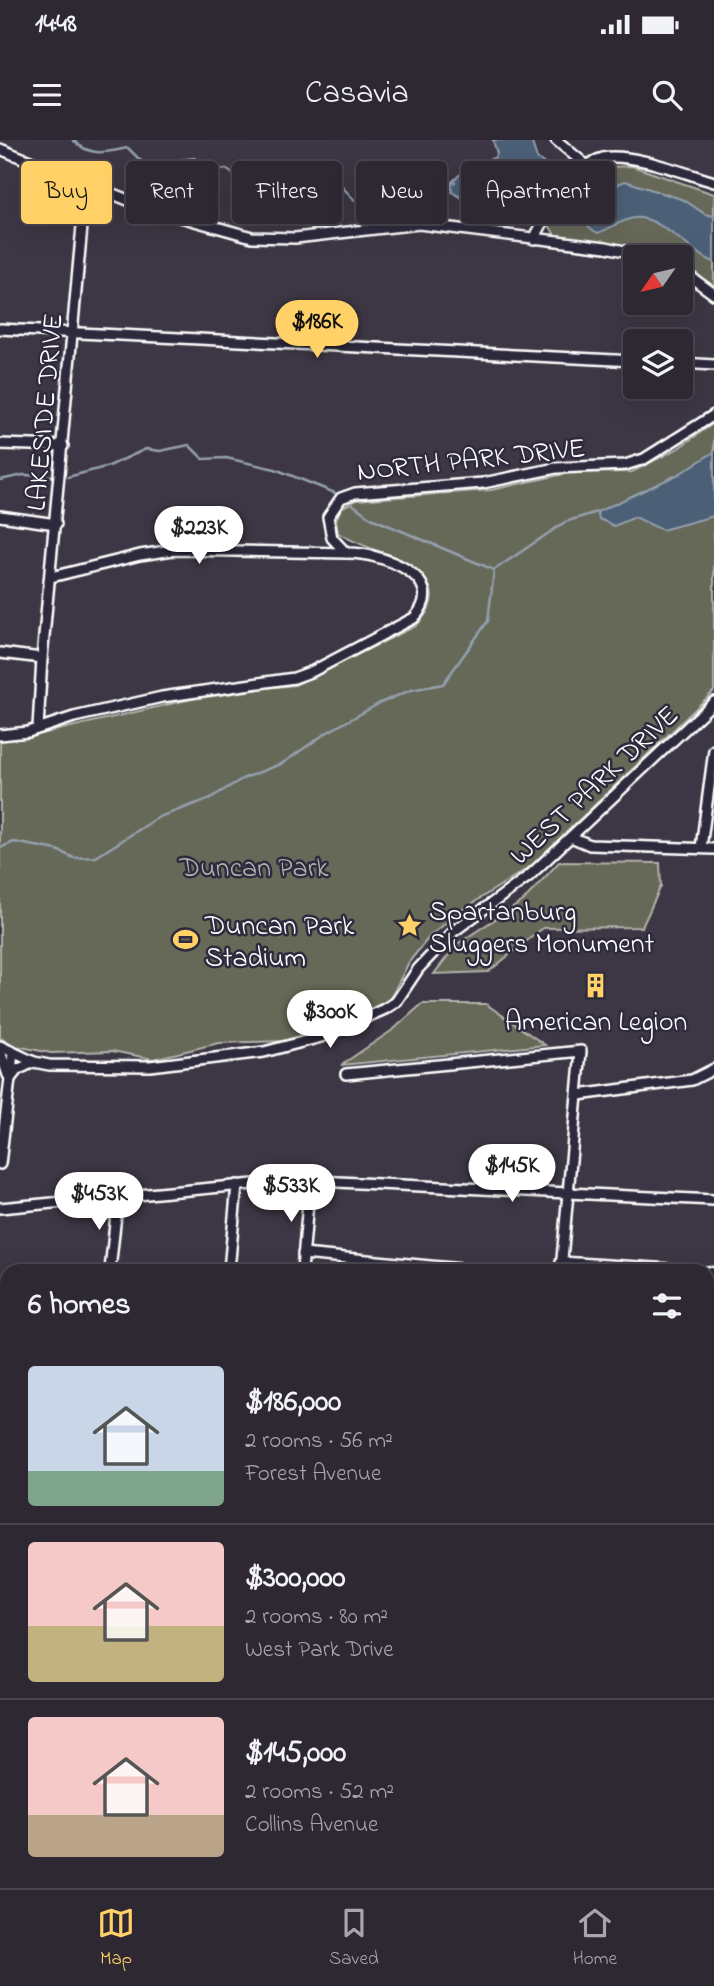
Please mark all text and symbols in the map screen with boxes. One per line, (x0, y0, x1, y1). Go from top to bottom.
text: 14:48 (35, 6, 77, 44)
text: Casavia (305, 71, 409, 118)
icon: menu (28, 76, 66, 114)
icon: search (648, 76, 686, 114)
chip: Buy (21, 161, 112, 224)
chip: Rent (126, 161, 218, 224)
chip: Filters (232, 161, 342, 224)
chip: New (356, 161, 447, 224)
chip: Apartment (461, 161, 615, 224)
north arrow (623, 245, 693, 315)
map controls (623, 245, 693, 399)
pin: $186K (268, 300, 366, 360)
text: $186K (291, 306, 343, 339)
street label: LAKESIDE DRIVE (17, 312, 76, 513)
button: layers (623, 329, 693, 399)
street label: NORTH PARK DRIVE (355, 429, 588, 494)
pin: $223K (150, 506, 248, 566)
text: $223K (170, 512, 228, 545)
street label: WEST PARK DRIVE (501, 697, 689, 876)
park label: Duncan Park (178, 849, 329, 890)
place label: Spartanburg Sluggers Monument (429, 893, 654, 966)
place label: Duncan Park Stadium (204, 907, 355, 980)
place icon: Spartanburg Sluggers Monument (395, 912, 423, 940)
sports icon: Duncan Park Stadium (171, 926, 199, 954)
building icon: American Legion (582, 972, 610, 1000)
pin: $300K (281, 990, 379, 1050)
text: $300K (303, 996, 357, 1029)
place label: American Legion (505, 1003, 687, 1044)
pin: $145K (463, 1144, 561, 1204)
text: $145K (484, 1150, 540, 1183)
pin: $533K (242, 1164, 340, 1224)
text: $533K (262, 1170, 320, 1203)
pin: $453K (50, 1172, 148, 1232)
text: $453K (70, 1178, 128, 1211)
text: 6 homes (28, 1284, 131, 1328)
icon: filters (648, 1287, 686, 1325)
text: $186,000 (245, 1381, 341, 1425)
icon: home (84, 1394, 168, 1478)
text: 2 rooms · 56 m² (245, 1425, 393, 1458)
text: Forest Avenue (245, 1458, 381, 1491)
text: $300,000 (245, 1557, 346, 1601)
icon: home (84, 1570, 168, 1654)
text: 2 rooms · 80 m² (245, 1601, 388, 1634)
text: West Park Drive (245, 1634, 394, 1667)
text: $145,000 (245, 1732, 346, 1776)
icon: home (84, 1745, 168, 1829)
text: 2 rooms · 52 m² (245, 1776, 394, 1809)
text: Collins Avenue (245, 1809, 378, 1842)
tab: Map (97, 1904, 135, 1973)
tab: Saved (329, 1904, 379, 1973)
tab: Home (573, 1904, 617, 1973)

